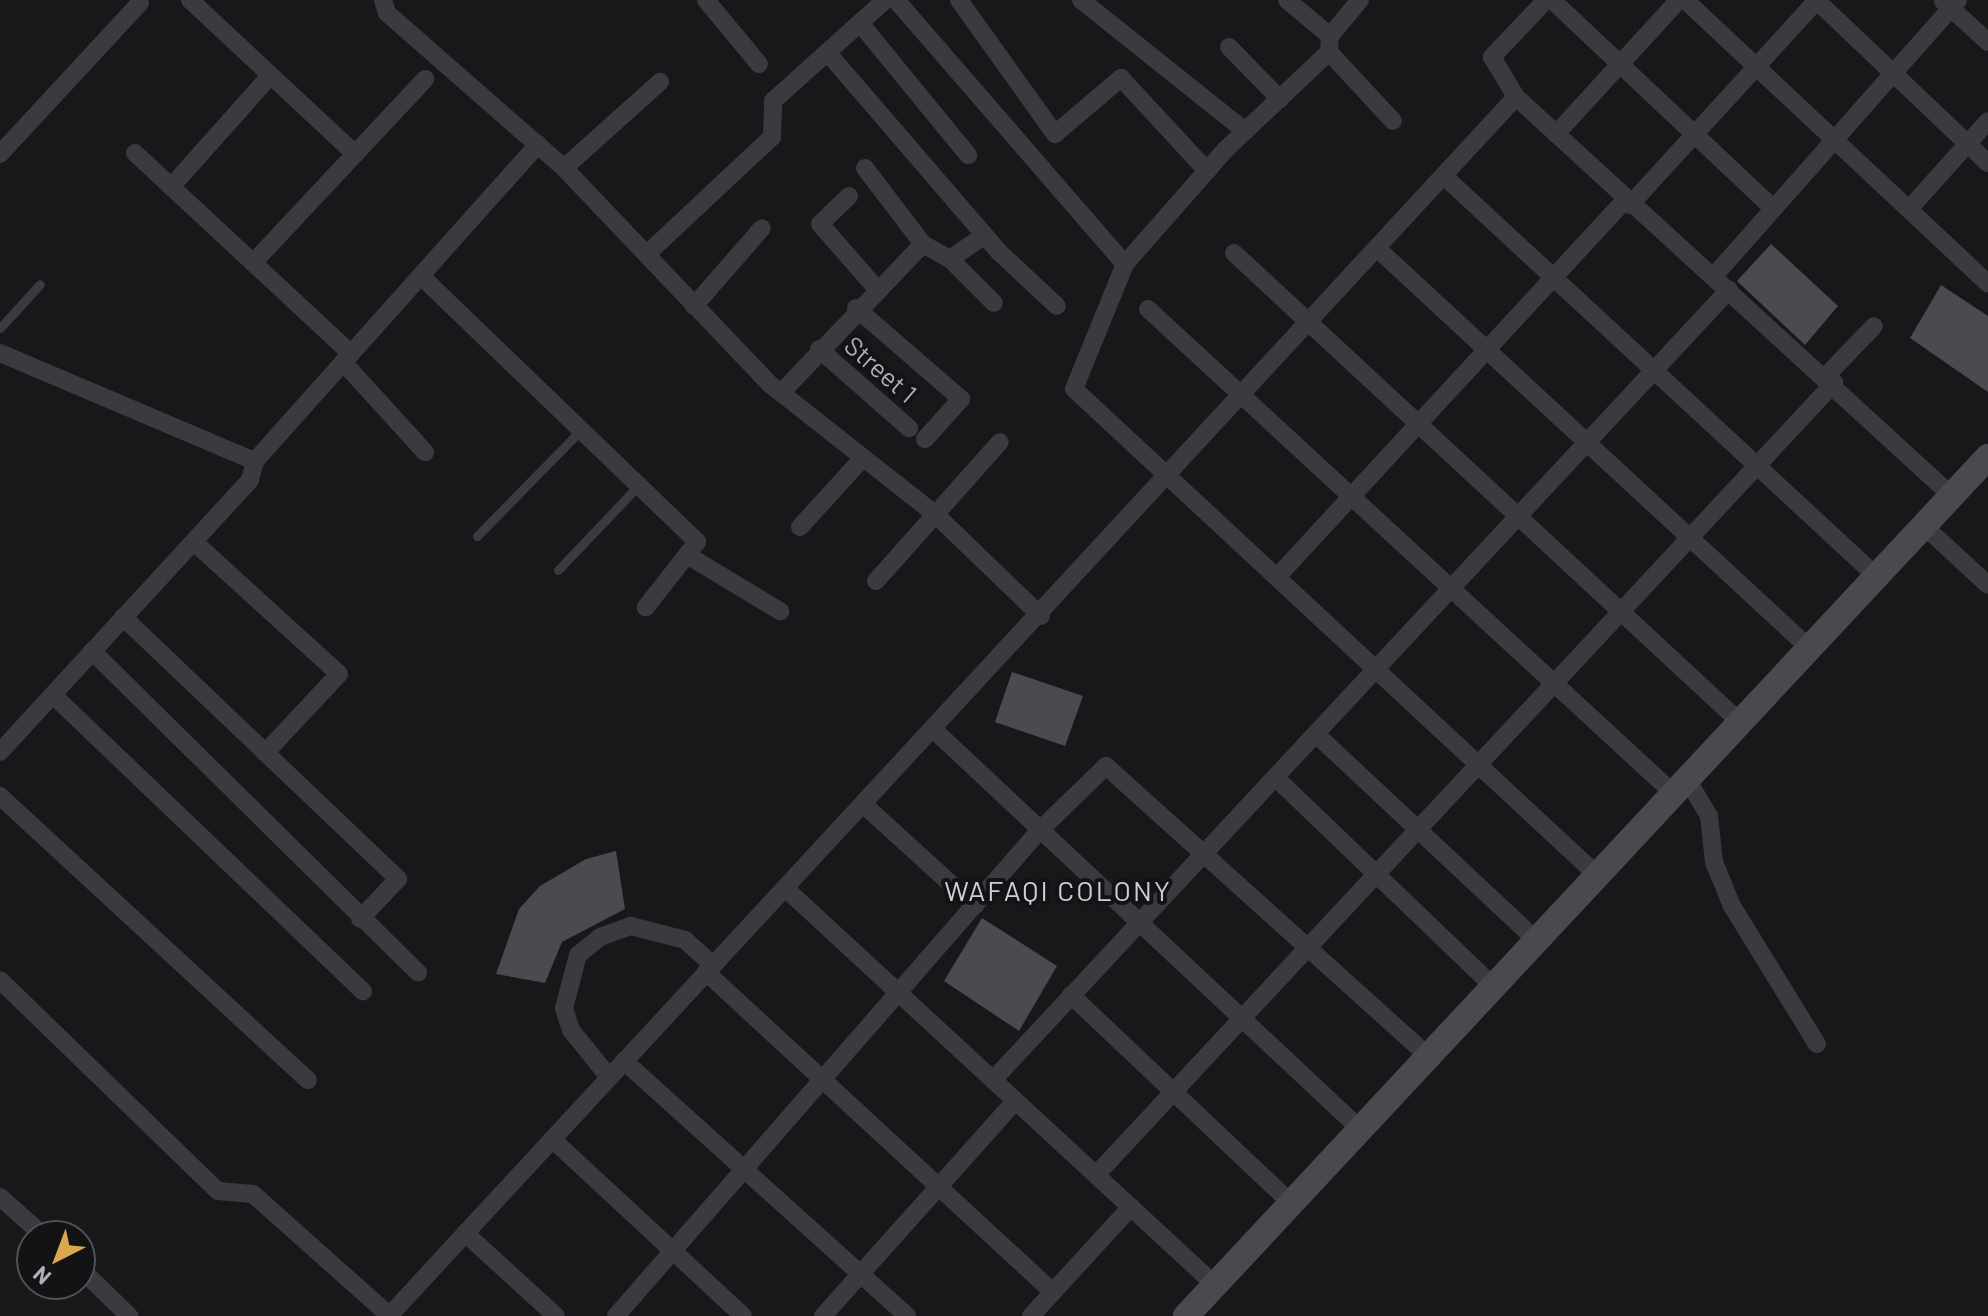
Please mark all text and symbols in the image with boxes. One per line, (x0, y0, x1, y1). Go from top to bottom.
street label: Street 1 (839, 329, 923, 409)
district label: WAFAQI COLONY (944, 873, 1172, 907)
north arrow (16, 1220, 96, 1300)
text: N (27, 1262, 55, 1291)

